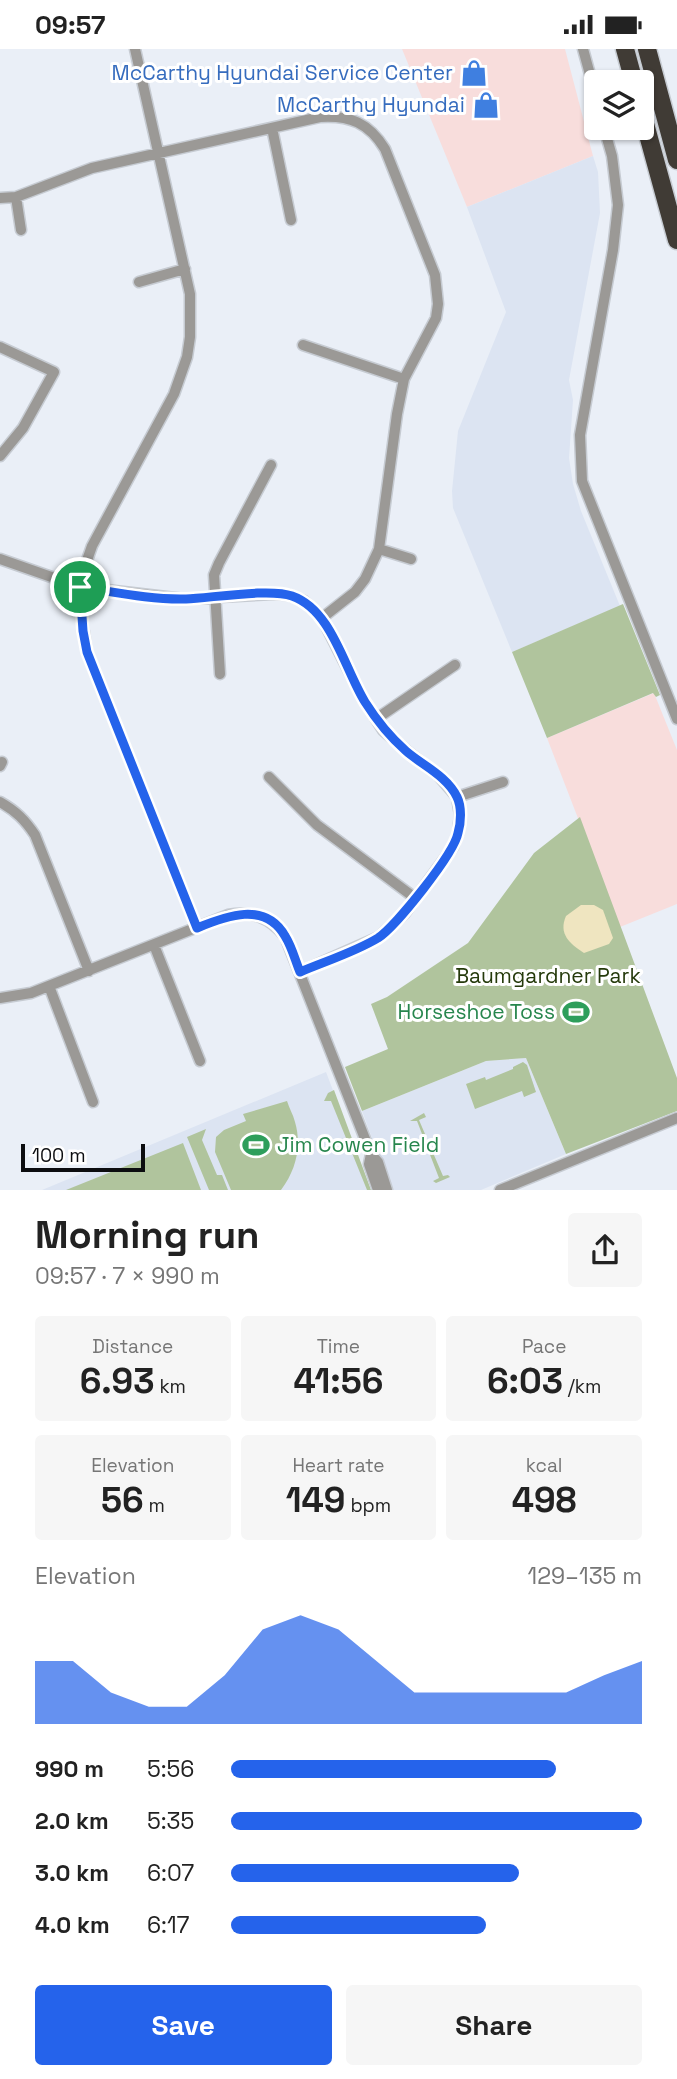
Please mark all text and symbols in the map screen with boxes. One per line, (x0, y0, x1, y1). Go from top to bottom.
text: 09:57 (35, 8, 105, 42)
shop icon: McCarthy Hyundai Service Center (459, 58, 489, 88)
place label: McCarthy Hyundai Service Center (112, 59, 453, 86)
map controls (584, 70, 654, 140)
button: layers (584, 70, 654, 140)
shop icon: McCarthy Hyundai (471, 90, 501, 120)
place label: McCarthy Hyundai (277, 91, 465, 118)
pin (50, 557, 110, 617)
icon: arrive (61, 568, 99, 606)
park label: Baumgardner Park (455, 962, 641, 989)
sports icon: Horseshoe Toss (561, 997, 591, 1027)
place label: Horseshoe Toss (397, 998, 555, 1025)
sports icon: Jim Cowen Field (241, 1130, 271, 1160)
place label: Jim Cowen Field (277, 1131, 439, 1158)
scale bar (21, 1141, 145, 1173)
text: 100 m (32, 1143, 86, 1168)
text: Morning run (35, 1211, 260, 1259)
button: share (568, 1213, 642, 1287)
text: 09:57 · 7 × 990 m (35, 1261, 220, 1291)
text: Distance (92, 1334, 173, 1359)
text: Time (317, 1334, 360, 1359)
text: Pace (522, 1334, 566, 1359)
text: 6.93 (80, 1359, 155, 1403)
text: 41:56 (294, 1359, 383, 1403)
text: 6:03 (487, 1359, 563, 1403)
text: km (155, 1374, 186, 1399)
text: /km (563, 1374, 601, 1399)
text: Elevation (91, 1453, 174, 1478)
text: Heart rate (292, 1453, 385, 1478)
text: kcal (526, 1453, 563, 1478)
text: 56 (101, 1478, 144, 1522)
text: 149 (286, 1478, 346, 1522)
text: 498 (512, 1478, 577, 1522)
text: m (144, 1493, 165, 1518)
text: bpm (346, 1493, 391, 1518)
text: Elevation (35, 1561, 136, 1591)
text: 129–135 m (528, 1561, 642, 1591)
text: 990 m (35, 1754, 104, 1784)
text: 5:56 (147, 1754, 194, 1784)
text: 2.0 km (35, 1806, 109, 1836)
text: 5:35 (147, 1806, 194, 1836)
text: 3.0 km (35, 1858, 109, 1888)
text: 6:07 (147, 1858, 194, 1888)
text: 4.0 km (35, 1910, 110, 1940)
text: 6:17 (147, 1910, 189, 1940)
button: Save (35, 1985, 332, 2065)
button: Share (346, 1985, 642, 2065)

